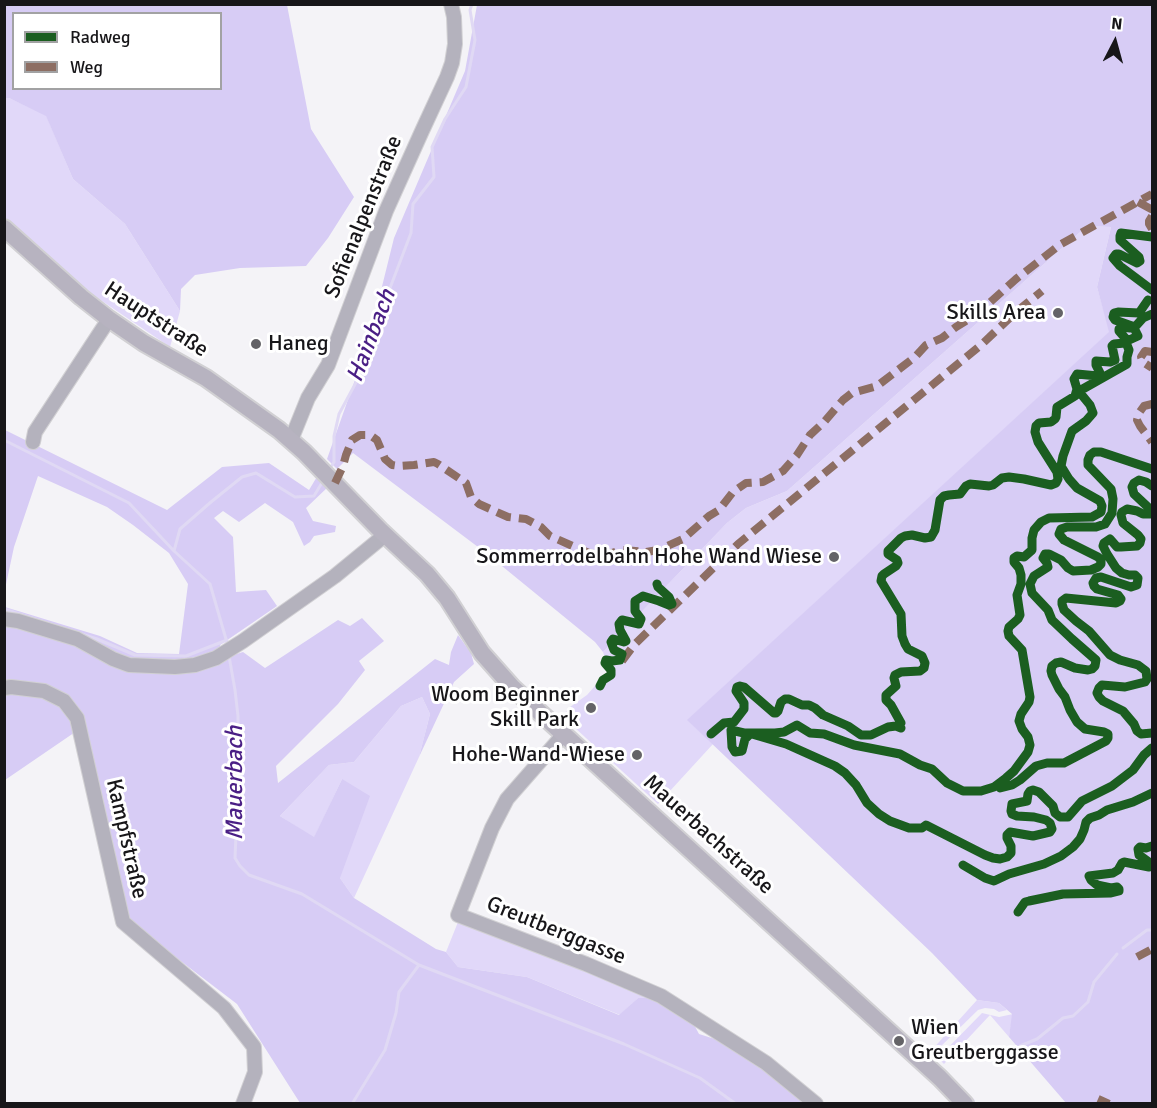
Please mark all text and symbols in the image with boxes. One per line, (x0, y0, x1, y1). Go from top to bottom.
legend (12, 12, 222, 90)
north arrow (1085, 12, 1145, 72)
text: N (1110, 14, 1123, 35)
text: Radweg (70, 26, 131, 48)
text: Weg (70, 56, 103, 78)
street label: Sofienalpenstraße (319, 132, 409, 302)
street label: Hauptstraße (99, 277, 213, 363)
water label: Hainbach (341, 286, 403, 386)
place label: Skills Area (946, 300, 1046, 326)
marker: Skills Area (1051, 306, 1065, 320)
place label: Haneg (268, 331, 329, 357)
marker: Haneg (249, 337, 263, 351)
place label: Sommerrodelbahn Hohe Wand Wiese (476, 544, 822, 570)
marker: Sommerrodelbahn Hohe Wand Wiese (827, 550, 841, 564)
place label: Woom Beginner Skill Park (431, 682, 579, 734)
marker: Woom Beginner Skill Park (584, 701, 598, 715)
water label: Mauerbach (222, 726, 250, 840)
place label: Hohe-Wand-Wiese (451, 742, 625, 768)
marker: Hohe-Wand-Wiese (630, 748, 644, 762)
street label: Mauerbachstraße (637, 770, 779, 900)
street label: Kampfstraße (99, 777, 153, 901)
street label: Greutberggasse (483, 891, 629, 971)
place label: Wien Greutberggasse (911, 1015, 1059, 1066)
marker: Wien Greutberggasse (892, 1034, 906, 1048)

